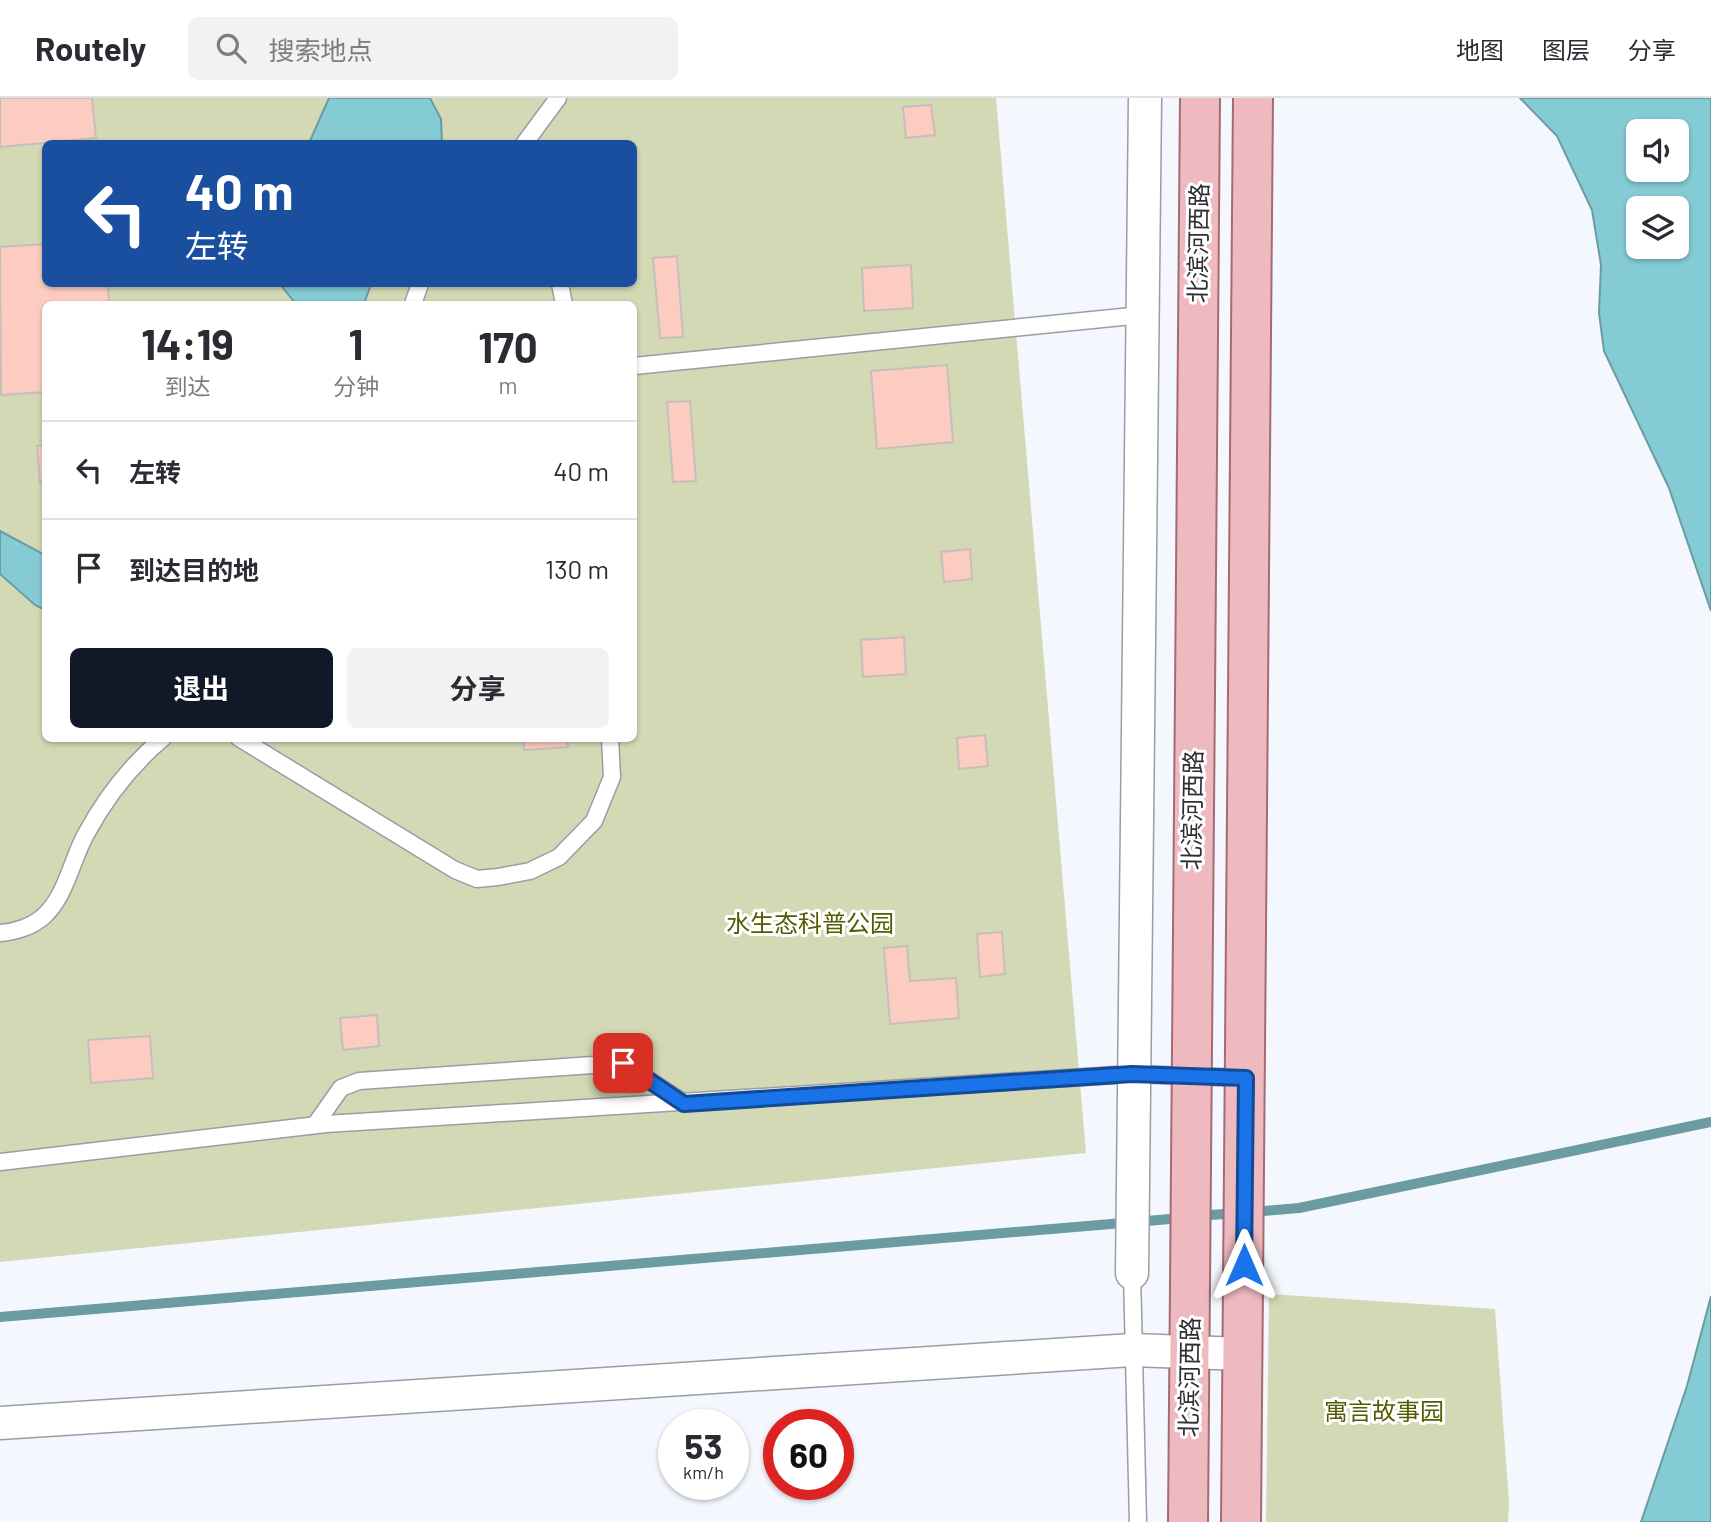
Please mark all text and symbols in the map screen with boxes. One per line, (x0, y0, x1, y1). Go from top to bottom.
search box (188, 17, 678, 80)
text: Routely (35, 28, 146, 68)
icon: search (212, 29, 250, 67)
text: 搜索地点 (268, 34, 372, 65)
text: 地图 (1456, 35, 1504, 64)
text: 图层 (1542, 35, 1590, 64)
text: 分享 (1628, 35, 1676, 64)
map controls (1626, 119, 1689, 259)
button: sound (1626, 119, 1689, 182)
text: 40 m (185, 161, 293, 220)
icon: left (70, 168, 161, 259)
street label: 北滨河西路 (1182, 183, 1213, 303)
button: layers (1626, 196, 1689, 259)
text: 左转 (185, 226, 249, 264)
text: 14:19 (141, 318, 234, 368)
text: 1 (349, 318, 363, 368)
text: 170 (478, 321, 538, 371)
text: m (498, 371, 518, 399)
text: 到达 (165, 372, 211, 400)
text: 分钟 (333, 372, 379, 400)
icon: left (70, 451, 108, 489)
text: 40 m (553, 455, 609, 486)
text: 左转 (129, 456, 181, 487)
icon: arrive (70, 549, 108, 587)
text: 130 m (545, 553, 609, 584)
text: 到达目的地 (129, 554, 259, 585)
button: 退出 (70, 648, 333, 728)
button: 分享 (347, 648, 609, 728)
street label: 北滨河西路 (1176, 750, 1207, 870)
park label: 水生态科普公园 (726, 908, 894, 937)
pin (593, 1033, 653, 1093)
icon: arrive (604, 1044, 642, 1082)
position arrow (1207, 1228, 1281, 1302)
street label: 北滨河西路 (1173, 1317, 1204, 1437)
park label: 寓言故事园 (1324, 1396, 1444, 1425)
speed limit sign: 60 (763, 1409, 854, 1500)
text: 53 (685, 1424, 722, 1466)
text: km/h (683, 1461, 724, 1483)

